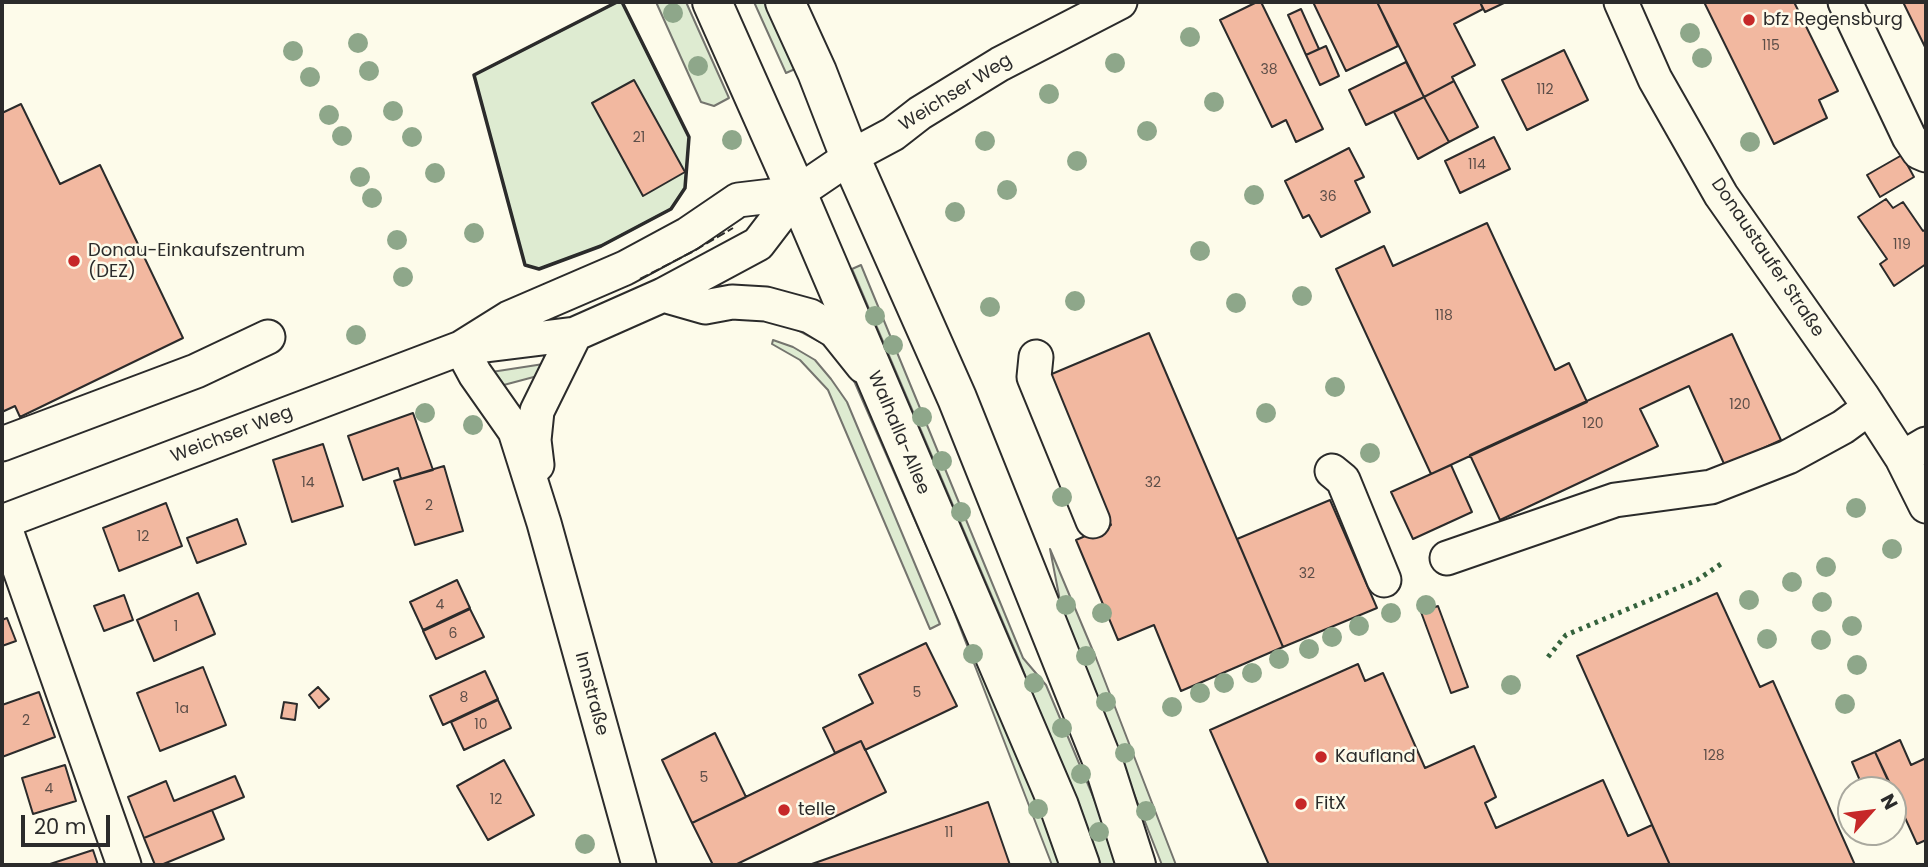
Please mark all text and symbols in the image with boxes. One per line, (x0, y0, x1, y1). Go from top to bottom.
place label: bfz Regensburg (1763, 9, 1903, 31)
marker: bfz Regensburg (1741, 12, 1757, 28)
house number: 115 (1762, 38, 1780, 54)
street label: Weichser Weg (896, 50, 1016, 136)
house number: 38 (1260, 62, 1278, 78)
house number: 112 (1536, 82, 1554, 98)
house number: 21 (633, 130, 645, 146)
house number: 114 (1468, 157, 1486, 173)
street label: Donaustaufer Straße (1706, 174, 1828, 342)
house number: 36 (1319, 189, 1337, 205)
house number: 119 (1893, 237, 1911, 253)
place label: Donau-Einkaufszentrum (DEZ) (88, 240, 305, 282)
marker: Donau-Einkaufszentrum (DEZ) (66, 253, 82, 269)
house number: 118 (1435, 308, 1453, 324)
street label: Walhalla-Allee (862, 368, 934, 498)
house number: 120 (1729, 397, 1751, 413)
street label: Weichser Weg (168, 402, 296, 468)
house number: 120 (1582, 416, 1604, 432)
house number: 14 (301, 475, 315, 491)
house number: 32 (1145, 475, 1161, 491)
house number: 2 (425, 498, 433, 514)
house number: 12 (137, 529, 149, 545)
house number: 32 (1299, 566, 1315, 582)
house number: 4 (436, 597, 444, 613)
house number: 1 (174, 619, 178, 635)
house number: 6 (449, 626, 457, 642)
street label: Innstraße (569, 650, 613, 738)
house number: 5 (913, 685, 921, 701)
house number: 8 (460, 690, 468, 706)
house number: 1a (175, 701, 189, 717)
house number: 2 (22, 713, 30, 729)
house number: 10 (474, 717, 488, 733)
place label: Kaufland (1335, 746, 1416, 768)
house number: 128 (1703, 748, 1725, 764)
marker: Kaufland (1313, 749, 1329, 765)
house number: 5 (700, 770, 708, 786)
north arrow (1837, 776, 1907, 846)
house number: 4 (45, 781, 53, 797)
text: N (1874, 789, 1904, 814)
house number: 12 (490, 792, 502, 808)
place label: FitX (1315, 793, 1346, 815)
marker: FitX (1293, 796, 1309, 812)
place label: telle (798, 799, 836, 821)
scale bar (24, 800, 114, 844)
marker: telle (776, 802, 792, 818)
text: 20 m (34, 812, 87, 841)
house number: 11 (945, 825, 953, 841)

